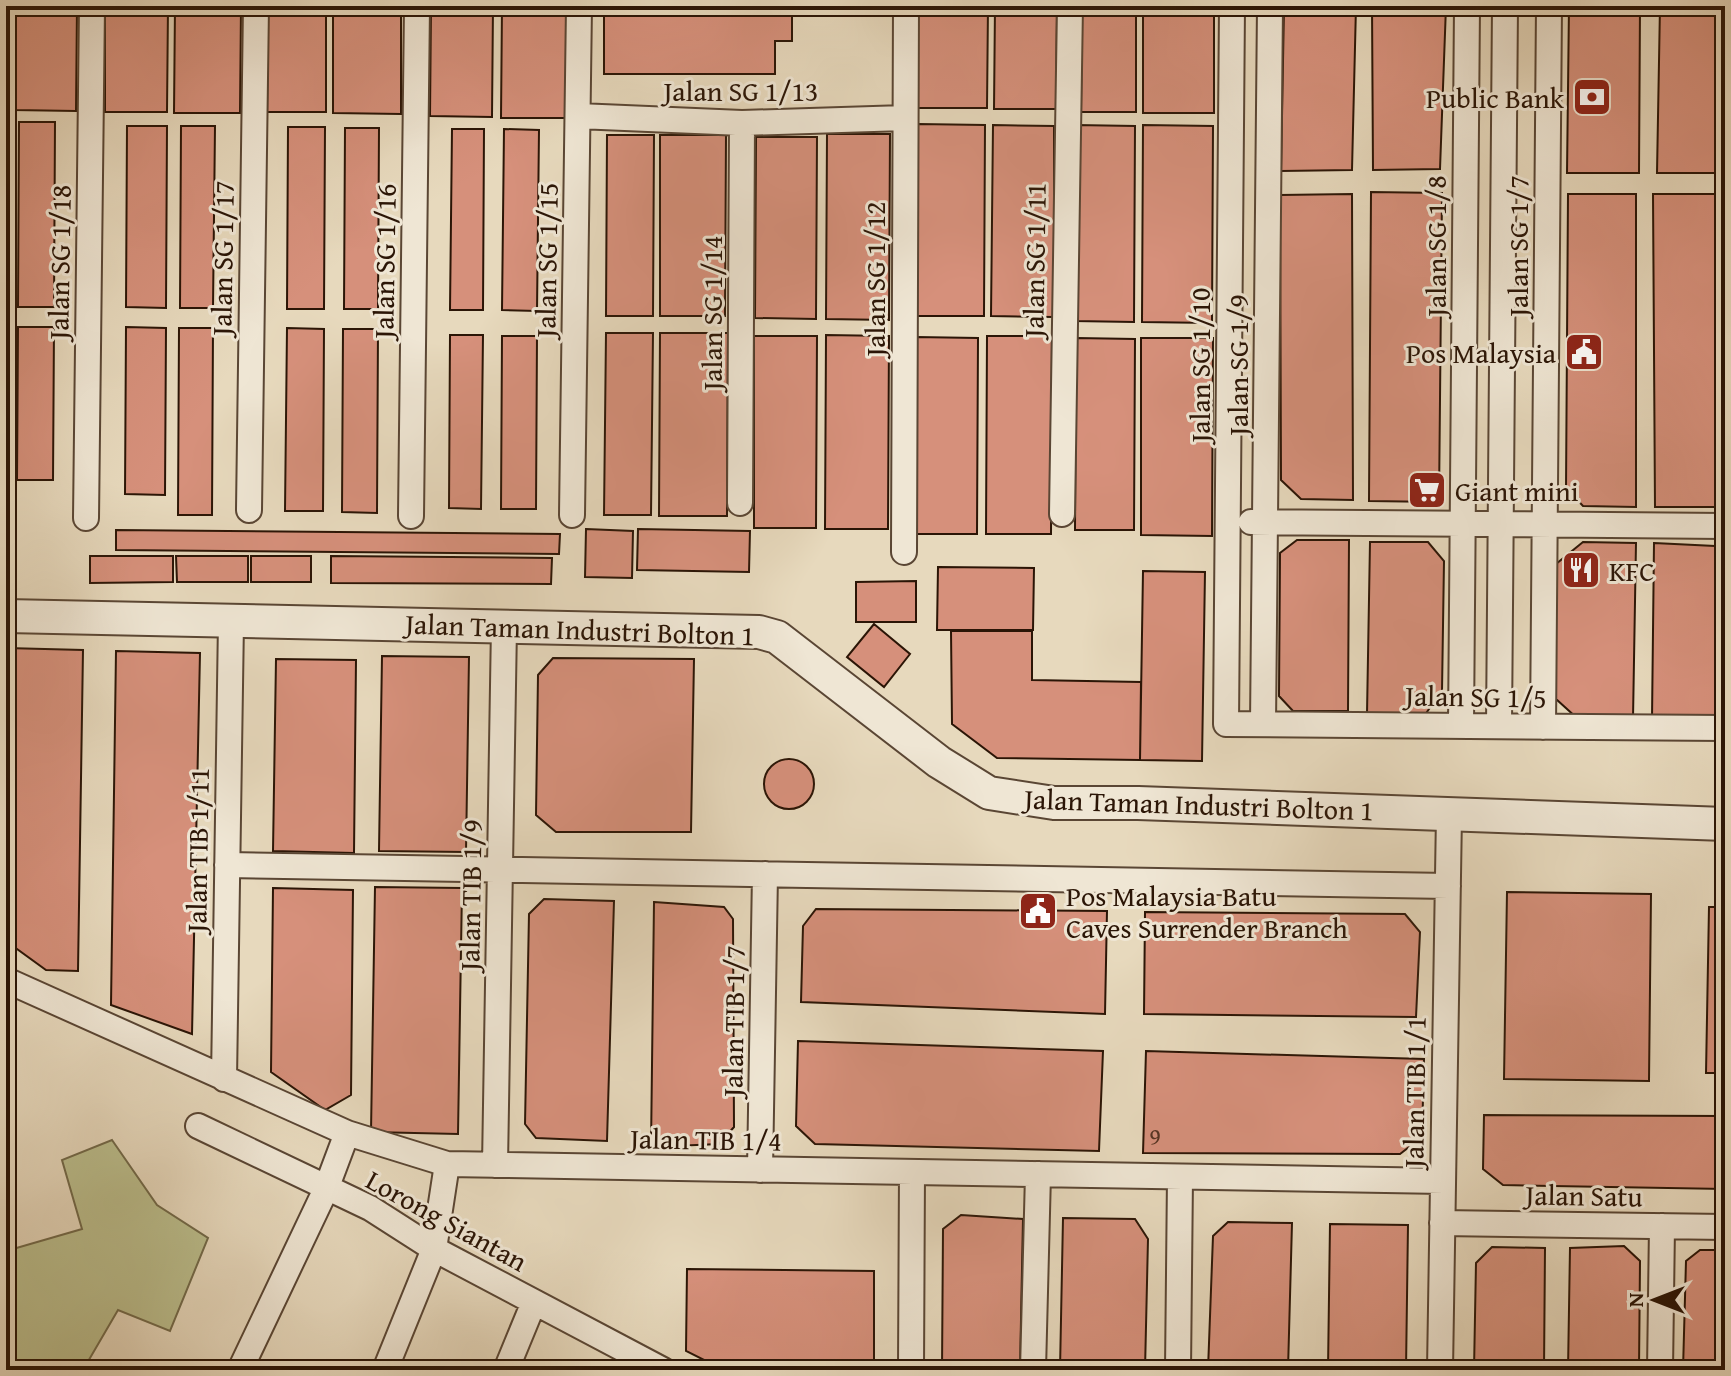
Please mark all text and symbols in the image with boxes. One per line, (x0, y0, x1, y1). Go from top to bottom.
street label: Jalan SG 1/13 (660, 70, 819, 111)
bank icon: Public Bank (1571, 76, 1613, 118)
place label: Public Bank (1426, 77, 1565, 118)
street label: Jalan SG 1/8 (1415, 175, 1456, 320)
street label: Jalan SG 1/7 (1497, 175, 1538, 320)
street label: Jalan SG 1/17 (200, 180, 244, 339)
street label: Jalan SG 1/15 (524, 182, 568, 341)
street label: Jalan SG 1/11 (1012, 182, 1056, 341)
street label: Jalan SG 1/16 (362, 183, 406, 342)
street label: Jalan SG 1/18 (37, 184, 81, 343)
street label: Jalan SG 1/12 (854, 201, 895, 360)
street label: Jalan SG 1/14 (691, 235, 732, 394)
street label: Jalan SG 1/10 (1179, 287, 1220, 446)
street label: Jalan SG 1/9 (1217, 294, 1258, 439)
public building icon: Pos Malaysia (1563, 331, 1605, 373)
place label: Pos Malaysia (1406, 332, 1557, 373)
supermarket icon: Giant mini (1406, 469, 1448, 511)
place label: Giant mini (1455, 470, 1579, 511)
restaurant icon: KFC (1560, 549, 1602, 591)
place label: KFC (1609, 550, 1654, 591)
street label: Jalan Taman Industri Bolton 1 (402, 602, 755, 656)
street label: Jalan SG 1/5 (1402, 674, 1547, 718)
street label: Jalan TIB 1/11 (175, 767, 219, 936)
street label: Jalan Taman Industri Bolton 1 (1021, 777, 1374, 831)
street label: Jalan TIB 1/9 (448, 819, 492, 974)
place label: Pos Malaysia Batu Caves Surrender Branch (1066, 875, 1348, 948)
public building icon: Pos Malaysia Batu Caves Surrender Branch (1017, 890, 1059, 932)
street label: Jalan TIB 1/7 (711, 945, 755, 1100)
street label: Jalan TIB 1/1 (1392, 1016, 1436, 1171)
street label: Jalan TIB 1/4 (627, 1117, 782, 1161)
house number: 9 (1149, 1118, 1161, 1153)
street label: Lorong Siantan (359, 1159, 535, 1281)
street label: Jalan Satu (1522, 1173, 1643, 1217)
north arrow (1615, 1260, 1695, 1340)
text: N (1619, 1292, 1651, 1307)

